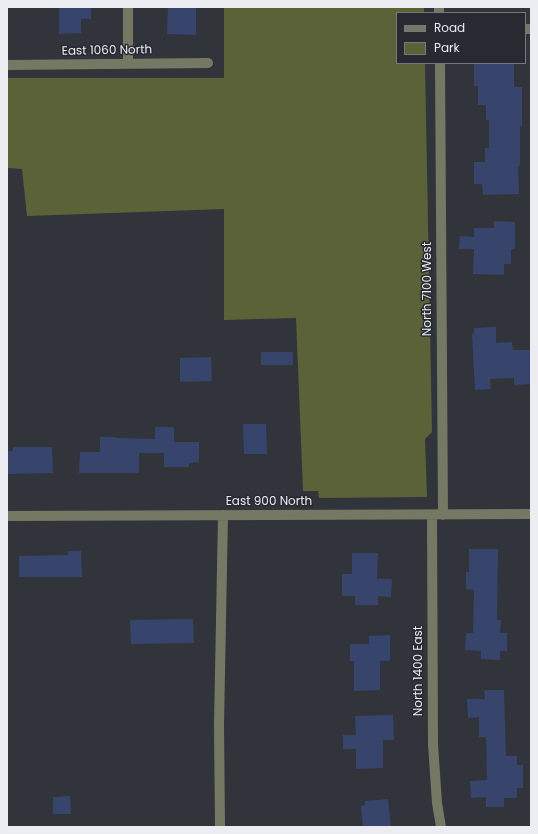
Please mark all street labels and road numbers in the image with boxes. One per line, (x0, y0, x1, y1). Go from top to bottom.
street label: East 1060 North (62, 43, 152, 59)
street label: North 7100 West (421, 242, 435, 336)
street label: East 900 North (226, 495, 312, 509)
street label: North 1400 East (412, 626, 426, 716)

